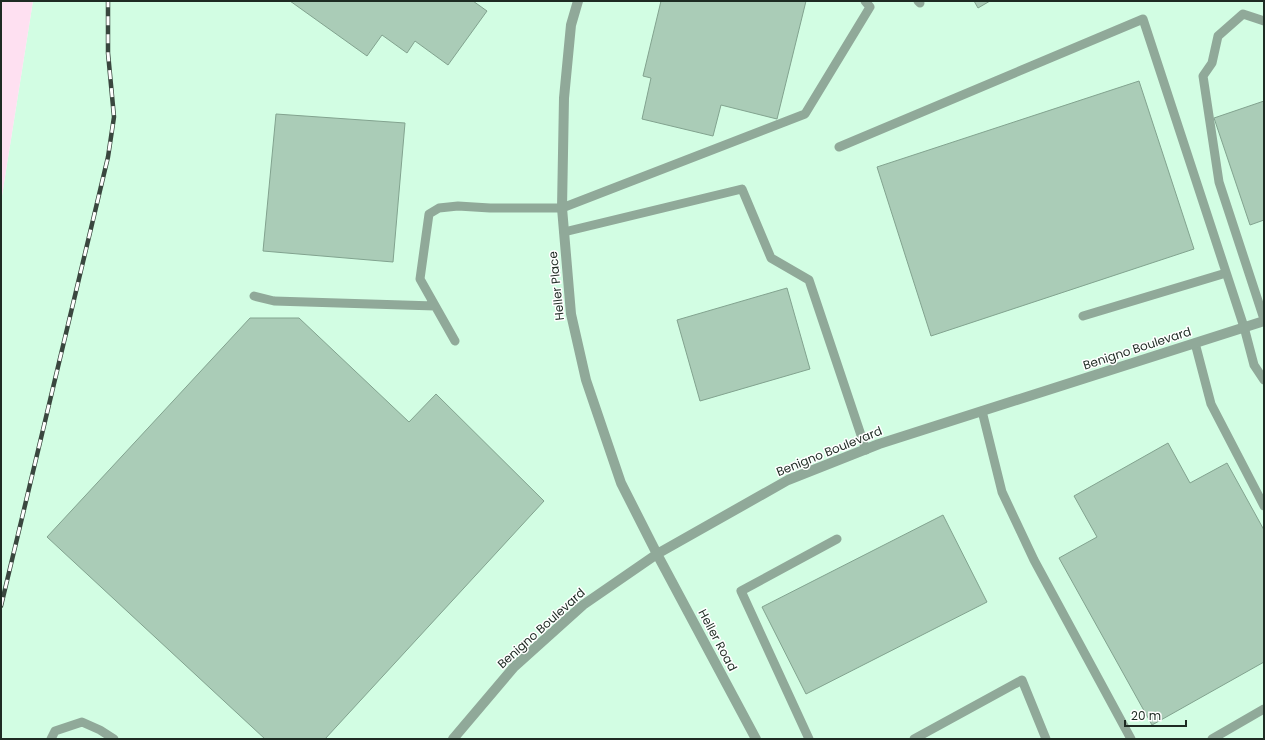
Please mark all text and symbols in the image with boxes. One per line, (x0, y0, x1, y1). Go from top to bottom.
street label: Heller Place (544, 251, 568, 321)
street label: Benigno Boulevard (1081, 323, 1193, 373)
street label: Benigno Boulevard (774, 422, 884, 480)
street label: Benigno Boulevard (493, 584, 589, 672)
street label: Heller Road (695, 606, 741, 674)
scale bar (1125, 702, 1186, 728)
text: 20 m (1131, 707, 1161, 724)

